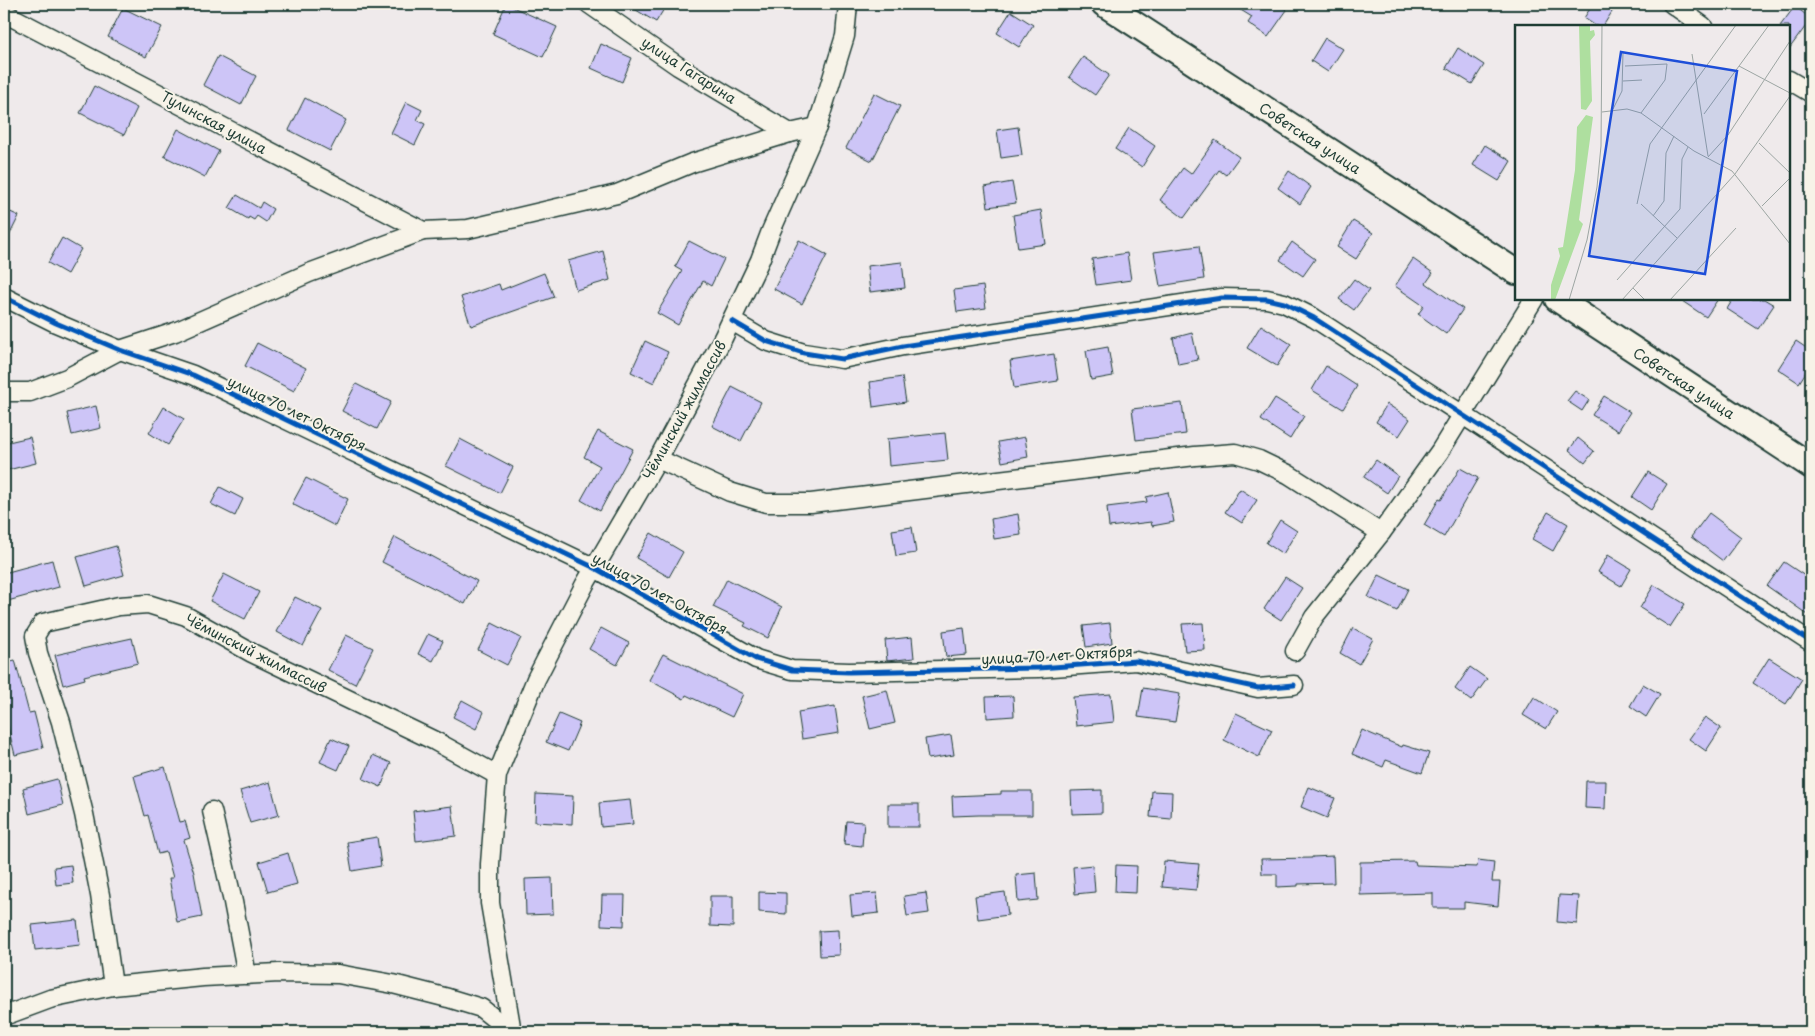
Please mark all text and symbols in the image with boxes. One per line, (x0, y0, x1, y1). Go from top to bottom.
inset map (1515, 25, 1790, 300)
street label: улица Гагарина (637, 31, 741, 109)
street label: Тулинская улица (157, 85, 271, 159)
street label: Советская улица (1255, 97, 1365, 179)
street label: Чёминский жилмассив (637, 337, 731, 483)
street label: Советская улица (1629, 342, 1739, 424)
street label: улица 70 лет Октября (224, 370, 370, 456)
street label: улица 70 лет Октября (588, 547, 732, 639)
street label: Чёминский жилмассив (182, 608, 330, 698)
street label: улица 70 лет Октября (981, 641, 1133, 669)

